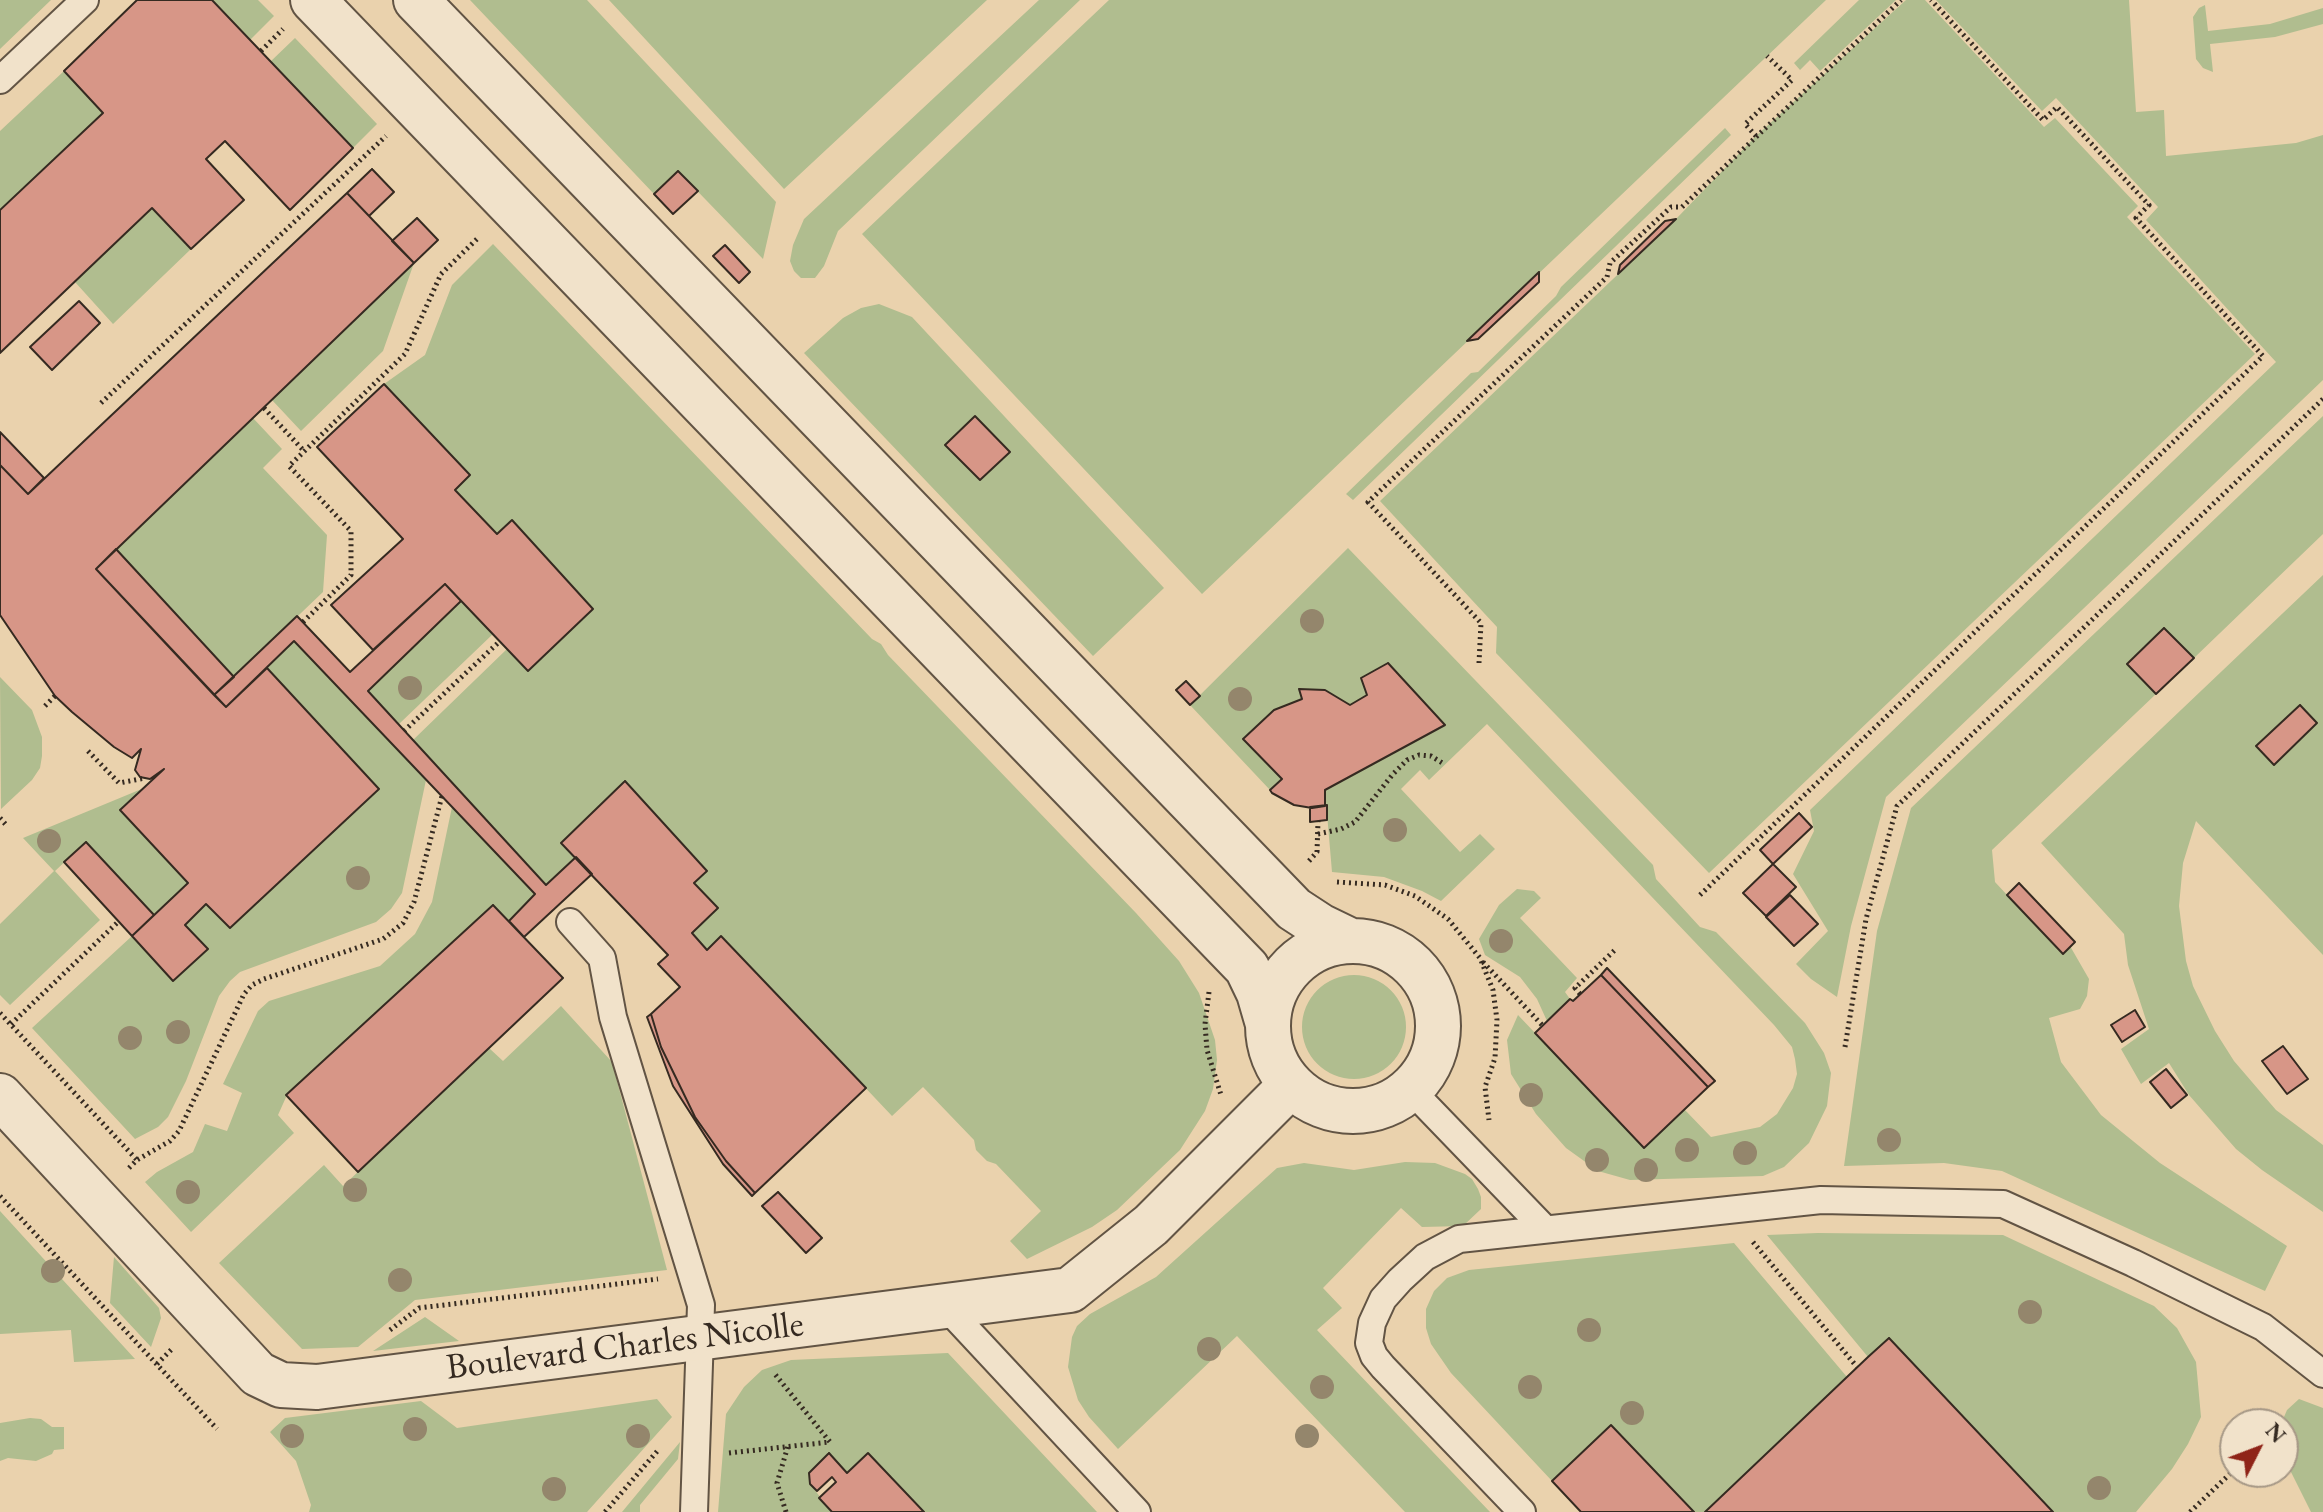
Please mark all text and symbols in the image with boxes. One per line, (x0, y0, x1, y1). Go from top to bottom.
street label: Boulevard Charles Nicolle (444, 1304, 806, 1390)
north arrow (2219, 1408, 2299, 1488)
text: N (2259, 1417, 2292, 1449)

